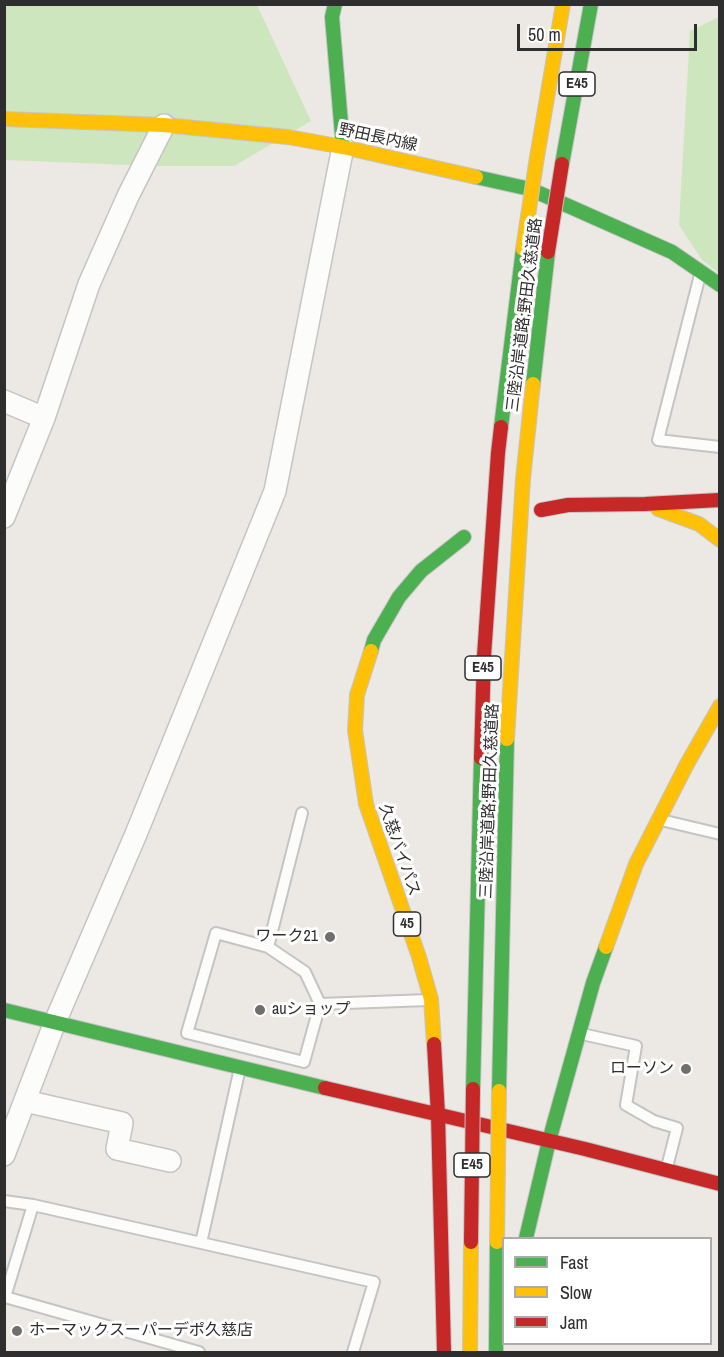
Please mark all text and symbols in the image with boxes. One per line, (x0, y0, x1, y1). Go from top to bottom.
scale bar (520, 12, 700, 50)
text: 50 m (528, 22, 561, 47)
road number: E45 (559, 72, 595, 96)
street label: 野田長内線 (337, 120, 419, 156)
street label: 三陸沿岸道路;野田久慈道路 (504, 217, 546, 413)
road number: E45 (465, 656, 501, 680)
street label: 三陸沿岸道路;野田久慈道路 (477, 703, 503, 899)
street label: 久慈バイパス (374, 801, 424, 899)
road number: 45 (394, 912, 420, 936)
place label: ワーク21 (255, 927, 318, 947)
marker: ワーク21 (323, 930, 337, 944)
place label: auショップ (272, 1000, 351, 1020)
marker: auショップ (253, 1003, 267, 1017)
place label: ローソン (610, 1059, 674, 1079)
marker: ローソン (679, 1062, 693, 1076)
road number: E45 (454, 1153, 490, 1177)
legend (502, 1237, 712, 1345)
text: Fast (560, 1250, 588, 1275)
text: Slow (560, 1280, 592, 1305)
text: Jam (560, 1310, 588, 1335)
place label: ホーマックスーパーデポ久慈店 (29, 1321, 253, 1341)
marker: ホーマックスーパーデポ久慈店 (10, 1324, 24, 1338)

